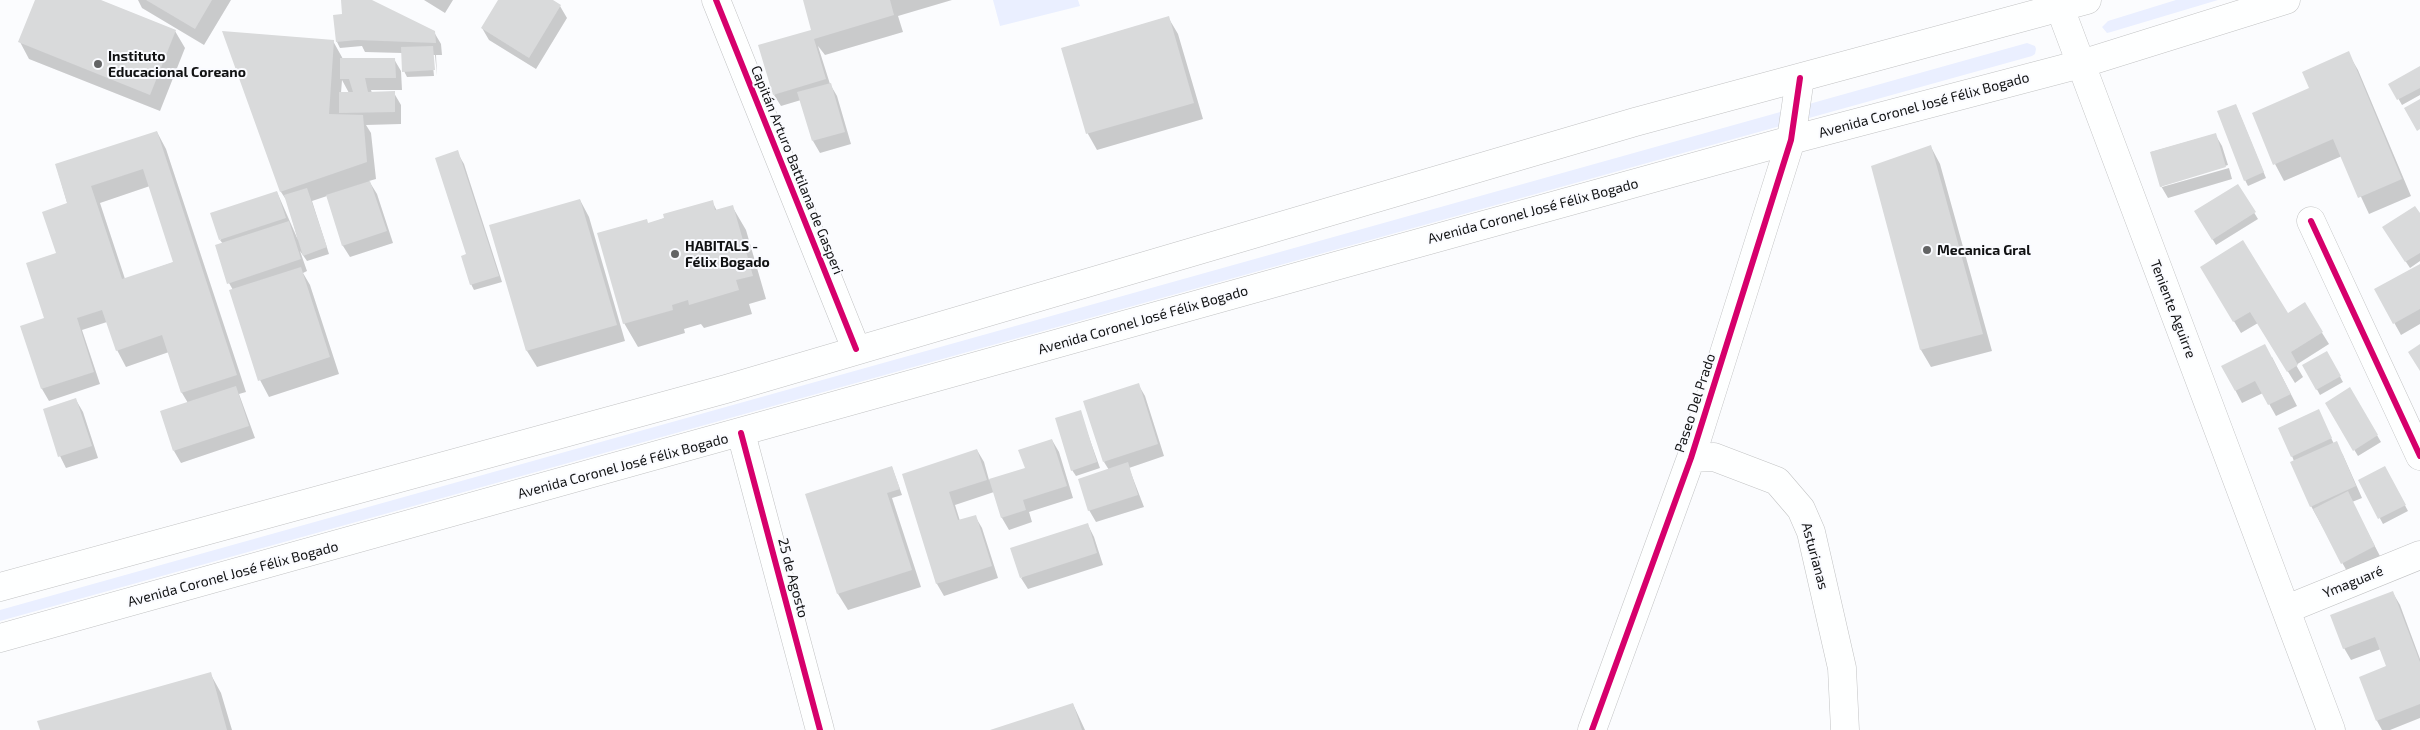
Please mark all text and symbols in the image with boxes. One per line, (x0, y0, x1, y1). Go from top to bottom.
place label: Instituto Educacional Coreano (108, 48, 246, 80)
marker: Instituto Educacional Coreano (92, 58, 104, 70)
street label: Capitán Arturo Battilana de Gasperi (747, 63, 847, 277)
street label: Avenida Coronel José Félix Bogado (1817, 69, 2031, 141)
street label: Avenida Coronel José Félix Bogado (1426, 175, 1640, 247)
place label: HABITALS - Félix Bogado (685, 238, 770, 270)
place label: Mecanica Gral (1937, 242, 2031, 258)
marker: Mecanica Gral (1921, 244, 1933, 256)
marker: HABITALS - Félix Bogado (669, 248, 681, 260)
street label: Teniente Aguirre (2147, 258, 2199, 360)
street label: Avenida Coronel José Félix Bogado (1036, 282, 1250, 358)
street label: Paseo Del Prado (1671, 351, 1719, 455)
street label: Avenida Coronel José Félix Bogado (516, 430, 730, 502)
street label: Asturianas (1798, 521, 1832, 591)
street label: 25 de Agosto (774, 536, 812, 620)
street label: Avenida Coronel José Félix Bogado (126, 538, 340, 610)
street label: Ymaguaré (2320, 562, 2386, 602)

